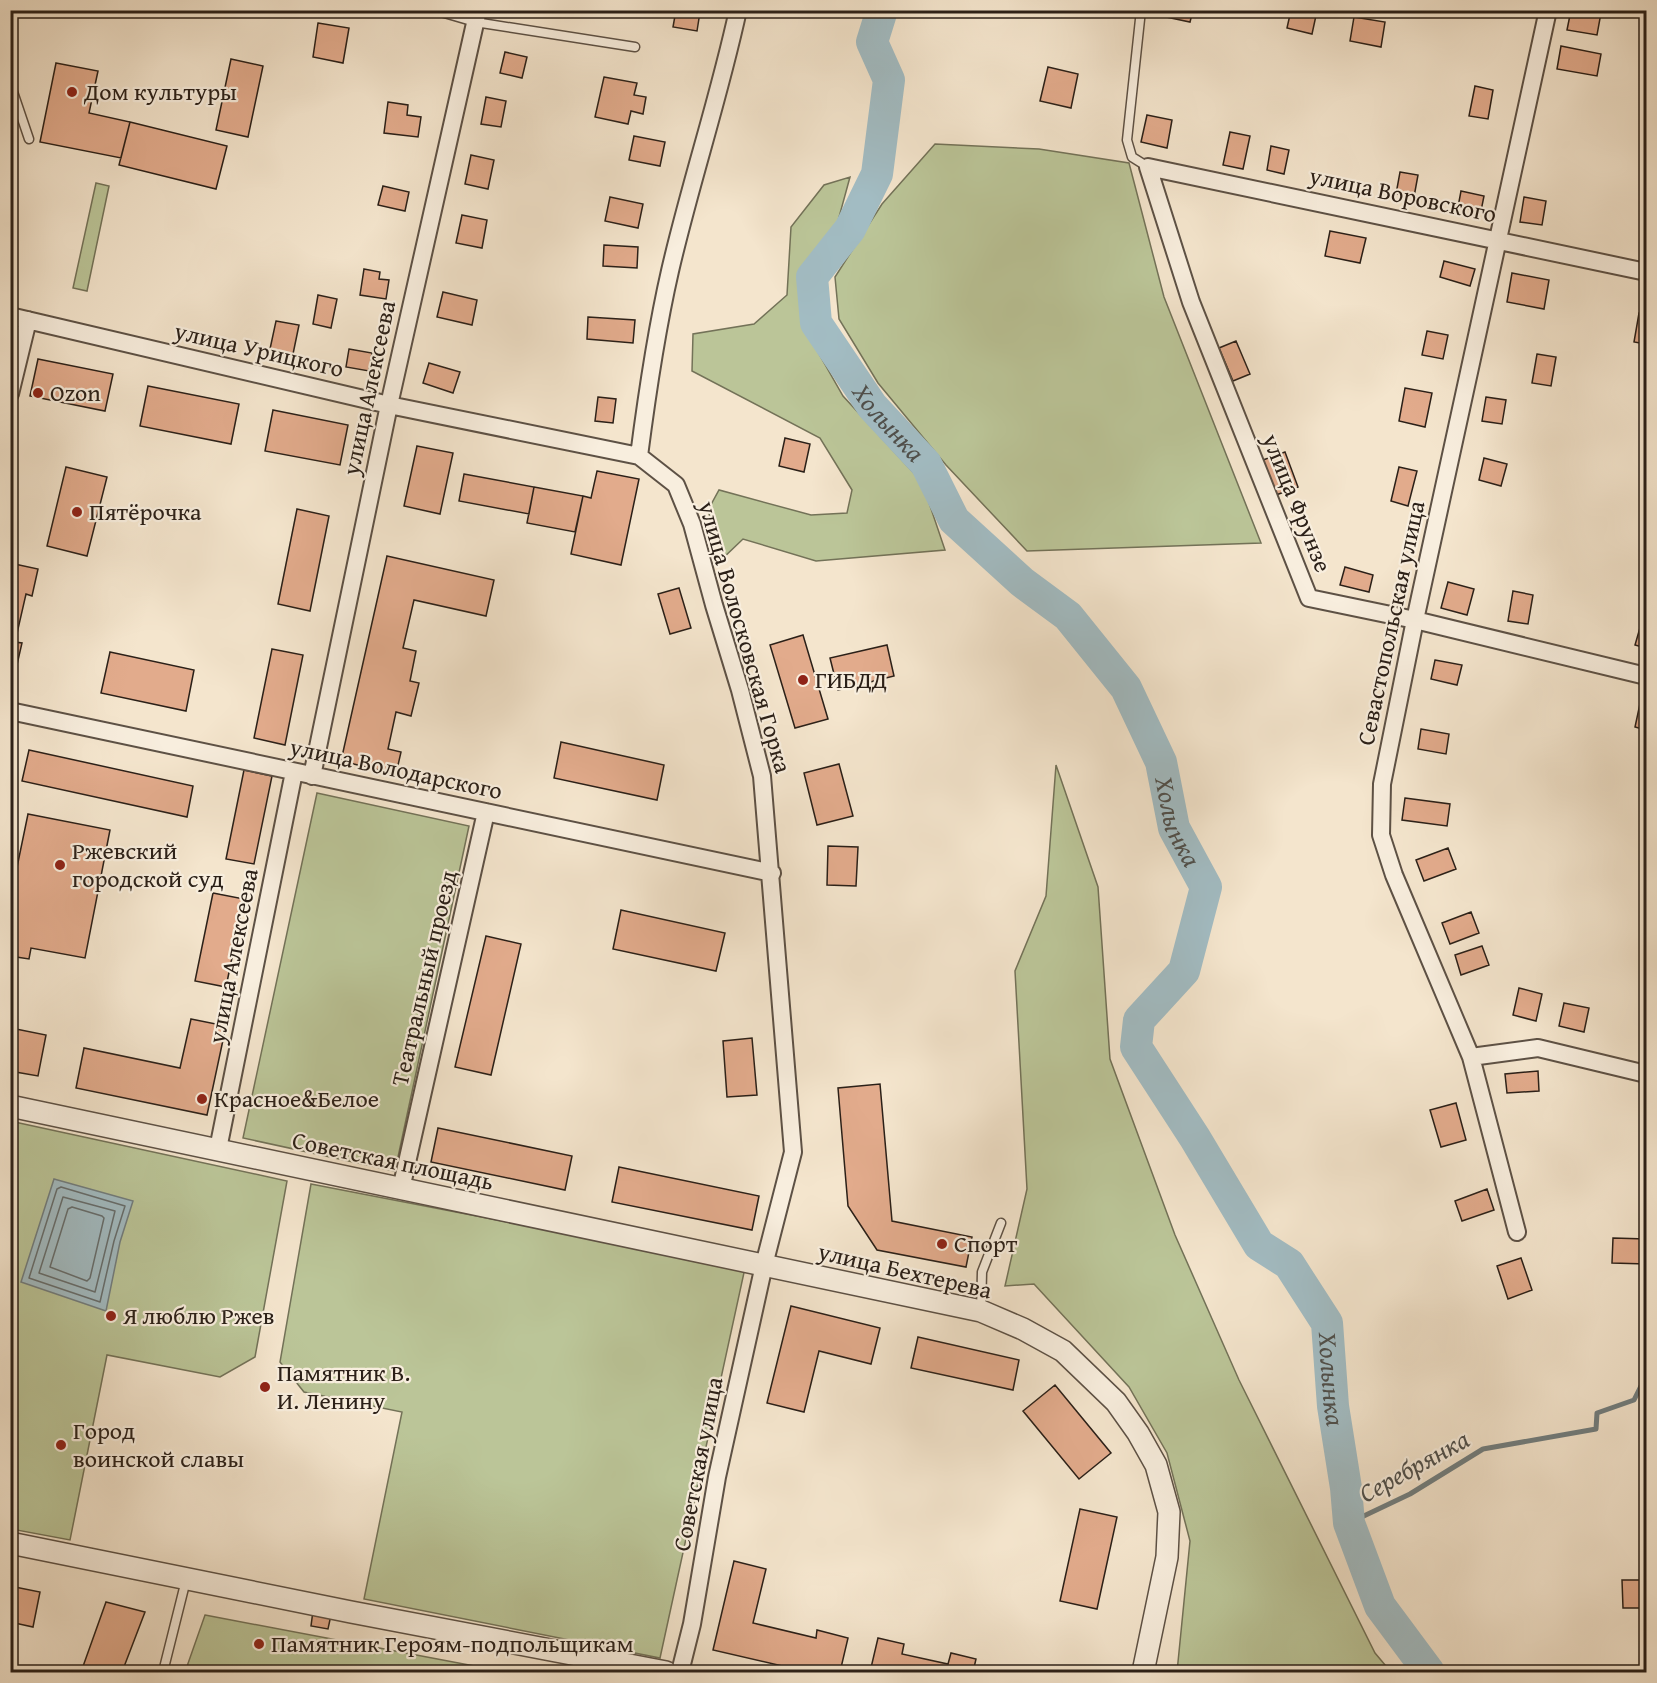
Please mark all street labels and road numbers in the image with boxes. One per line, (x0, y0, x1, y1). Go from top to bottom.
street label: улица Воровского (1305, 157, 1500, 231)
street label: улица Алексеева (333, 297, 404, 480)
street label: улица Урицкого (170, 313, 347, 386)
street label: улица Фрунзе (1253, 427, 1341, 577)
street label: улица Волосковская Горка (690, 496, 801, 777)
street label: Севастопольская улица (1347, 497, 1434, 748)
street label: улица Володарского (286, 729, 506, 808)
street label: улица Алексеева (198, 865, 267, 1048)
street label: Театральный проезд (382, 867, 465, 1089)
street label: Советская площадь (289, 1122, 497, 1199)
street label: улица Бехтерева (814, 1233, 996, 1308)
street label: Советская улица (663, 1373, 732, 1554)

